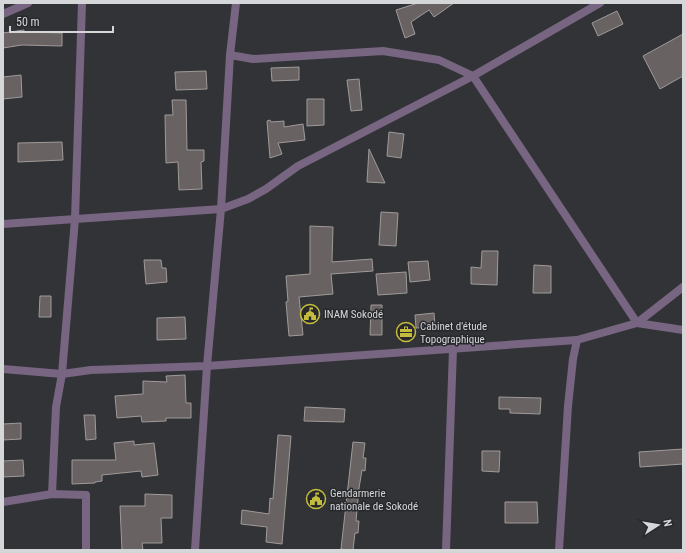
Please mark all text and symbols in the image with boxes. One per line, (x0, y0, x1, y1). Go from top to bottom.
scale bar (10, 8, 113, 34)
text: 50 m (16, 15, 40, 29)
public building icon: INAM Sokodé (299, 303, 321, 325)
place label: INAM Sokodé (324, 308, 383, 321)
place label: Cabinet d'étude Topographique (420, 320, 487, 346)
office icon: Cabinet d'étude Topographique (395, 321, 417, 343)
place label: Gendarmerie nationale de Sokodé (330, 487, 418, 513)
public building icon: Gendarmerie nationale de Sokodé (305, 488, 327, 510)
north arrow (638, 505, 678, 545)
text: N (660, 518, 674, 528)

